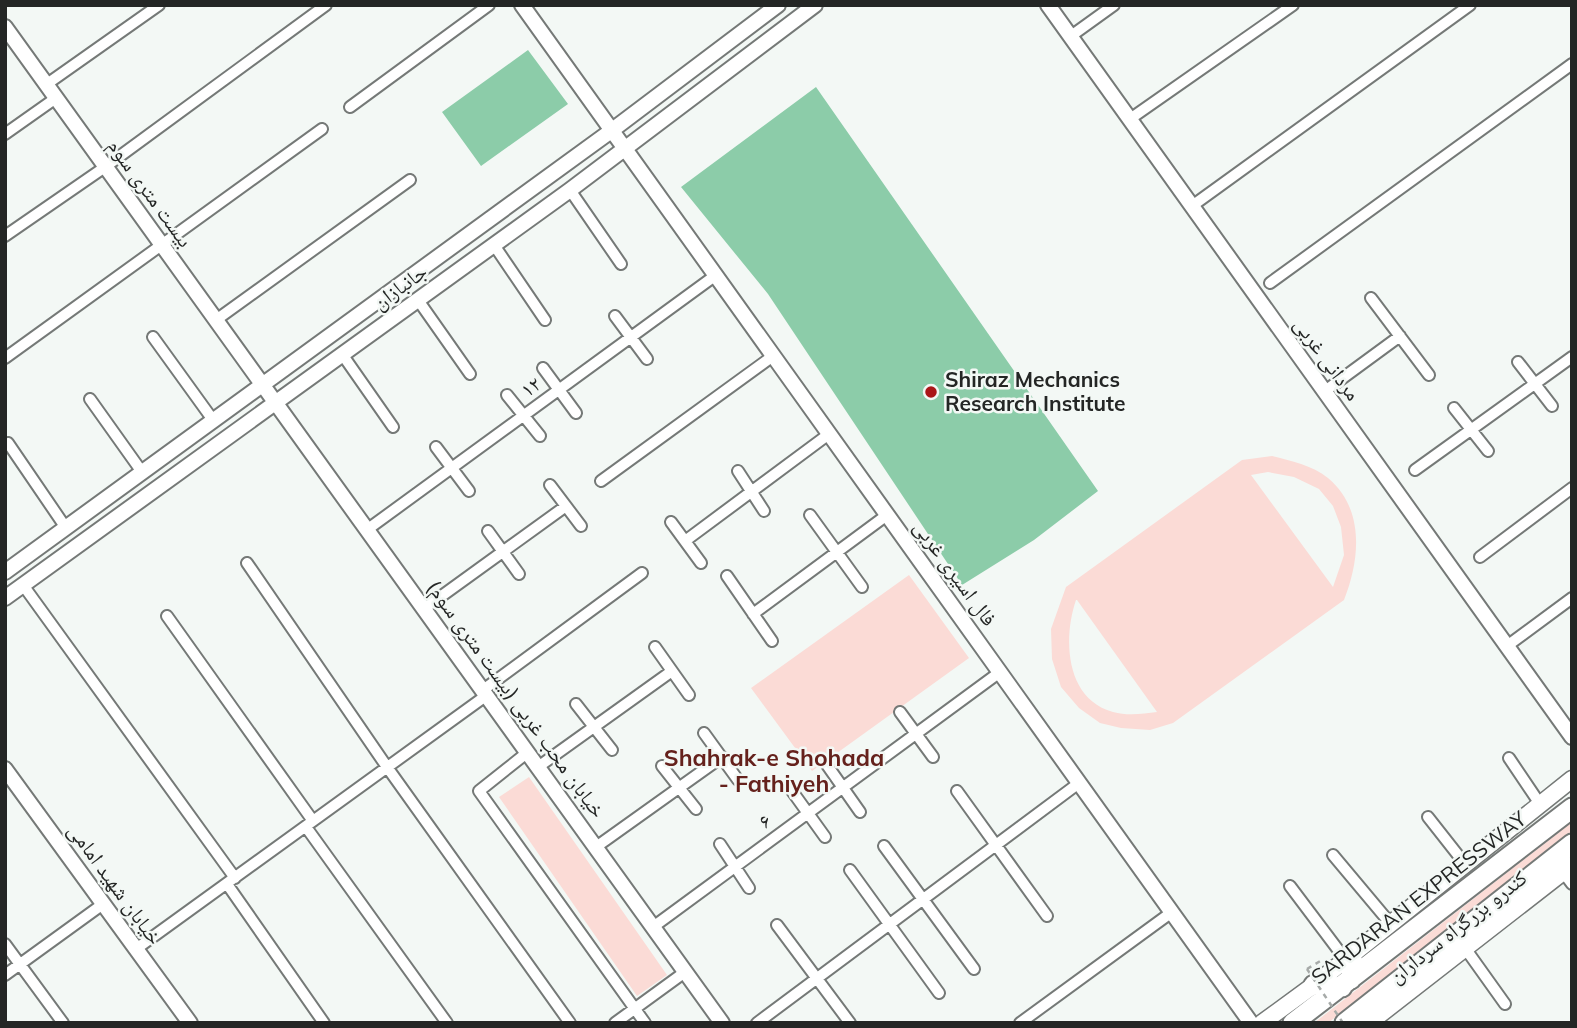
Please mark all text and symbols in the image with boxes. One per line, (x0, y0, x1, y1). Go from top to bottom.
street label: بیست متری سوم (101, 133, 199, 253)
street label: جانبازان (367, 258, 432, 315)
street label: مردانی غربی (1288, 312, 1367, 406)
place label: Shiraz Mechanics Research Institute (945, 366, 1125, 416)
street label: ۱۲ (515, 370, 546, 402)
marker: Shiraz Mechanics Research Institute (923, 384, 939, 400)
street label: فال اسیری غربی (908, 514, 1003, 631)
street label: خیابان محب غربی (بیست متری سوم) (420, 575, 612, 823)
district label: Shahrak-e Shohada - Fathiyeh (664, 743, 884, 798)
street label: SARDARAN EXPRESSWAY (1306, 805, 1531, 989)
street label: ۶ (753, 807, 776, 833)
street label: خیابان شهید امامی (62, 818, 169, 950)
street label: کندرو بزرگراه سرداران (1383, 864, 1532, 988)

